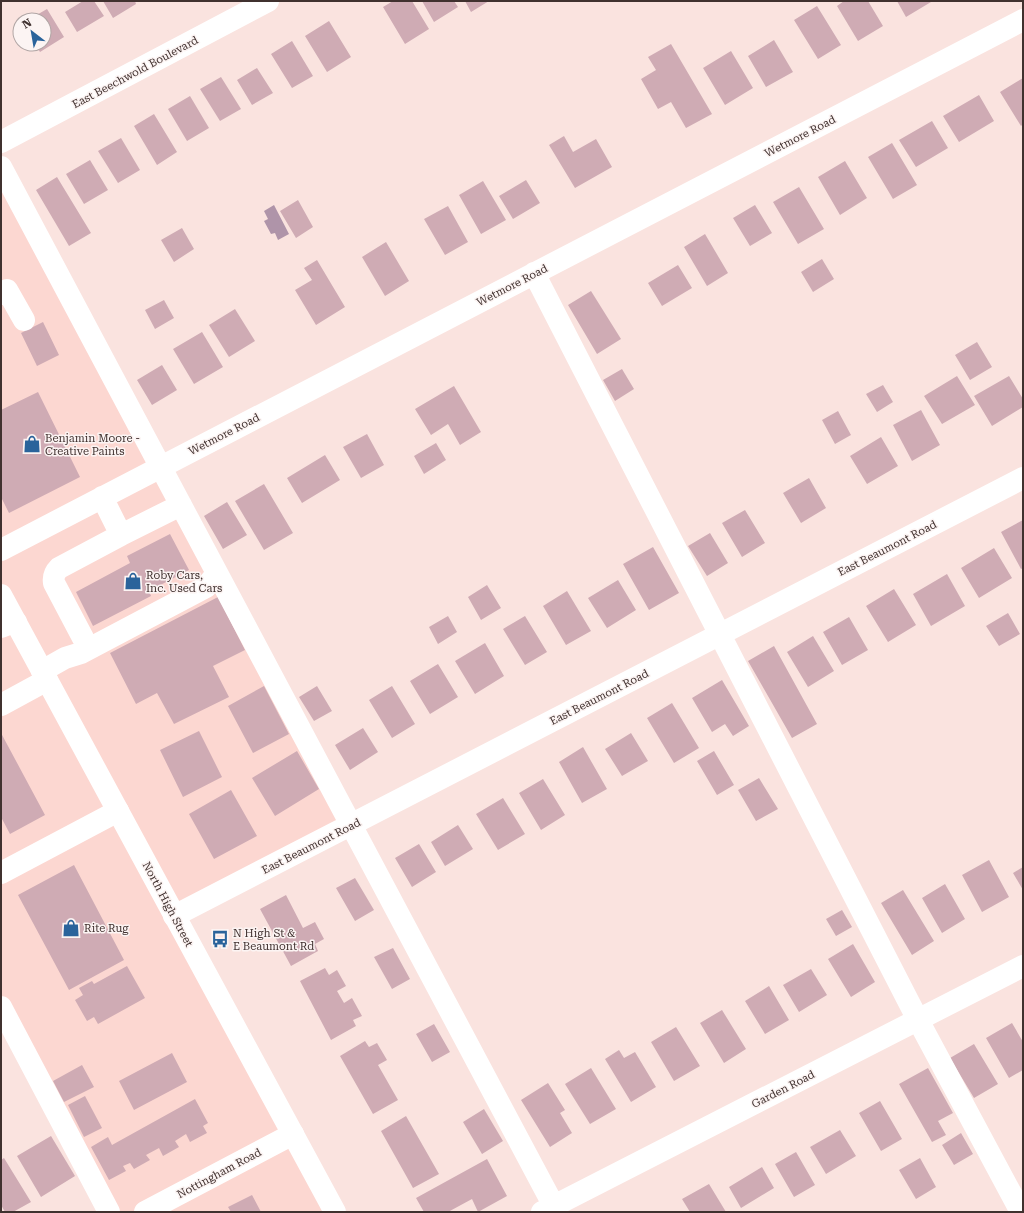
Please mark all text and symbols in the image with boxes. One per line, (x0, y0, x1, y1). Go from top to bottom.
north arrow (12, 12, 52, 52)
text: N (20, 16, 35, 32)
street label: East Beechwold Boulevard (70, 34, 200, 111)
street label: Wetmore Road (763, 113, 838, 160)
street label: Wetmore Road (475, 262, 550, 309)
street label: Wetmore Road (187, 411, 262, 458)
place label: Benjamin Moore - Creative Paints (45, 432, 140, 458)
shop icon: Benjamin Moore - Creative Paints (22, 434, 42, 454)
street label: East Beaumont Road (836, 518, 939, 579)
place label: Roby Cars, Inc. Used Cars (146, 569, 222, 595)
shop icon: Roby Cars, Inc. Used Cars (123, 571, 143, 591)
street label: East Beaumont Road (548, 667, 651, 728)
street label: East Beaumont Road (260, 816, 363, 877)
street label: North High Street (140, 859, 195, 949)
shop icon: Rite Rug (61, 918, 81, 938)
place label: Rite Rug (84, 922, 129, 935)
place label: N High St & E Beaumont Rd (233, 927, 314, 953)
bus stop icon: N High St & E Beaumont Rd (210, 929, 230, 949)
street label: Garden Road (749, 1068, 817, 1111)
street label: Nottingham Road (175, 1146, 264, 1201)

